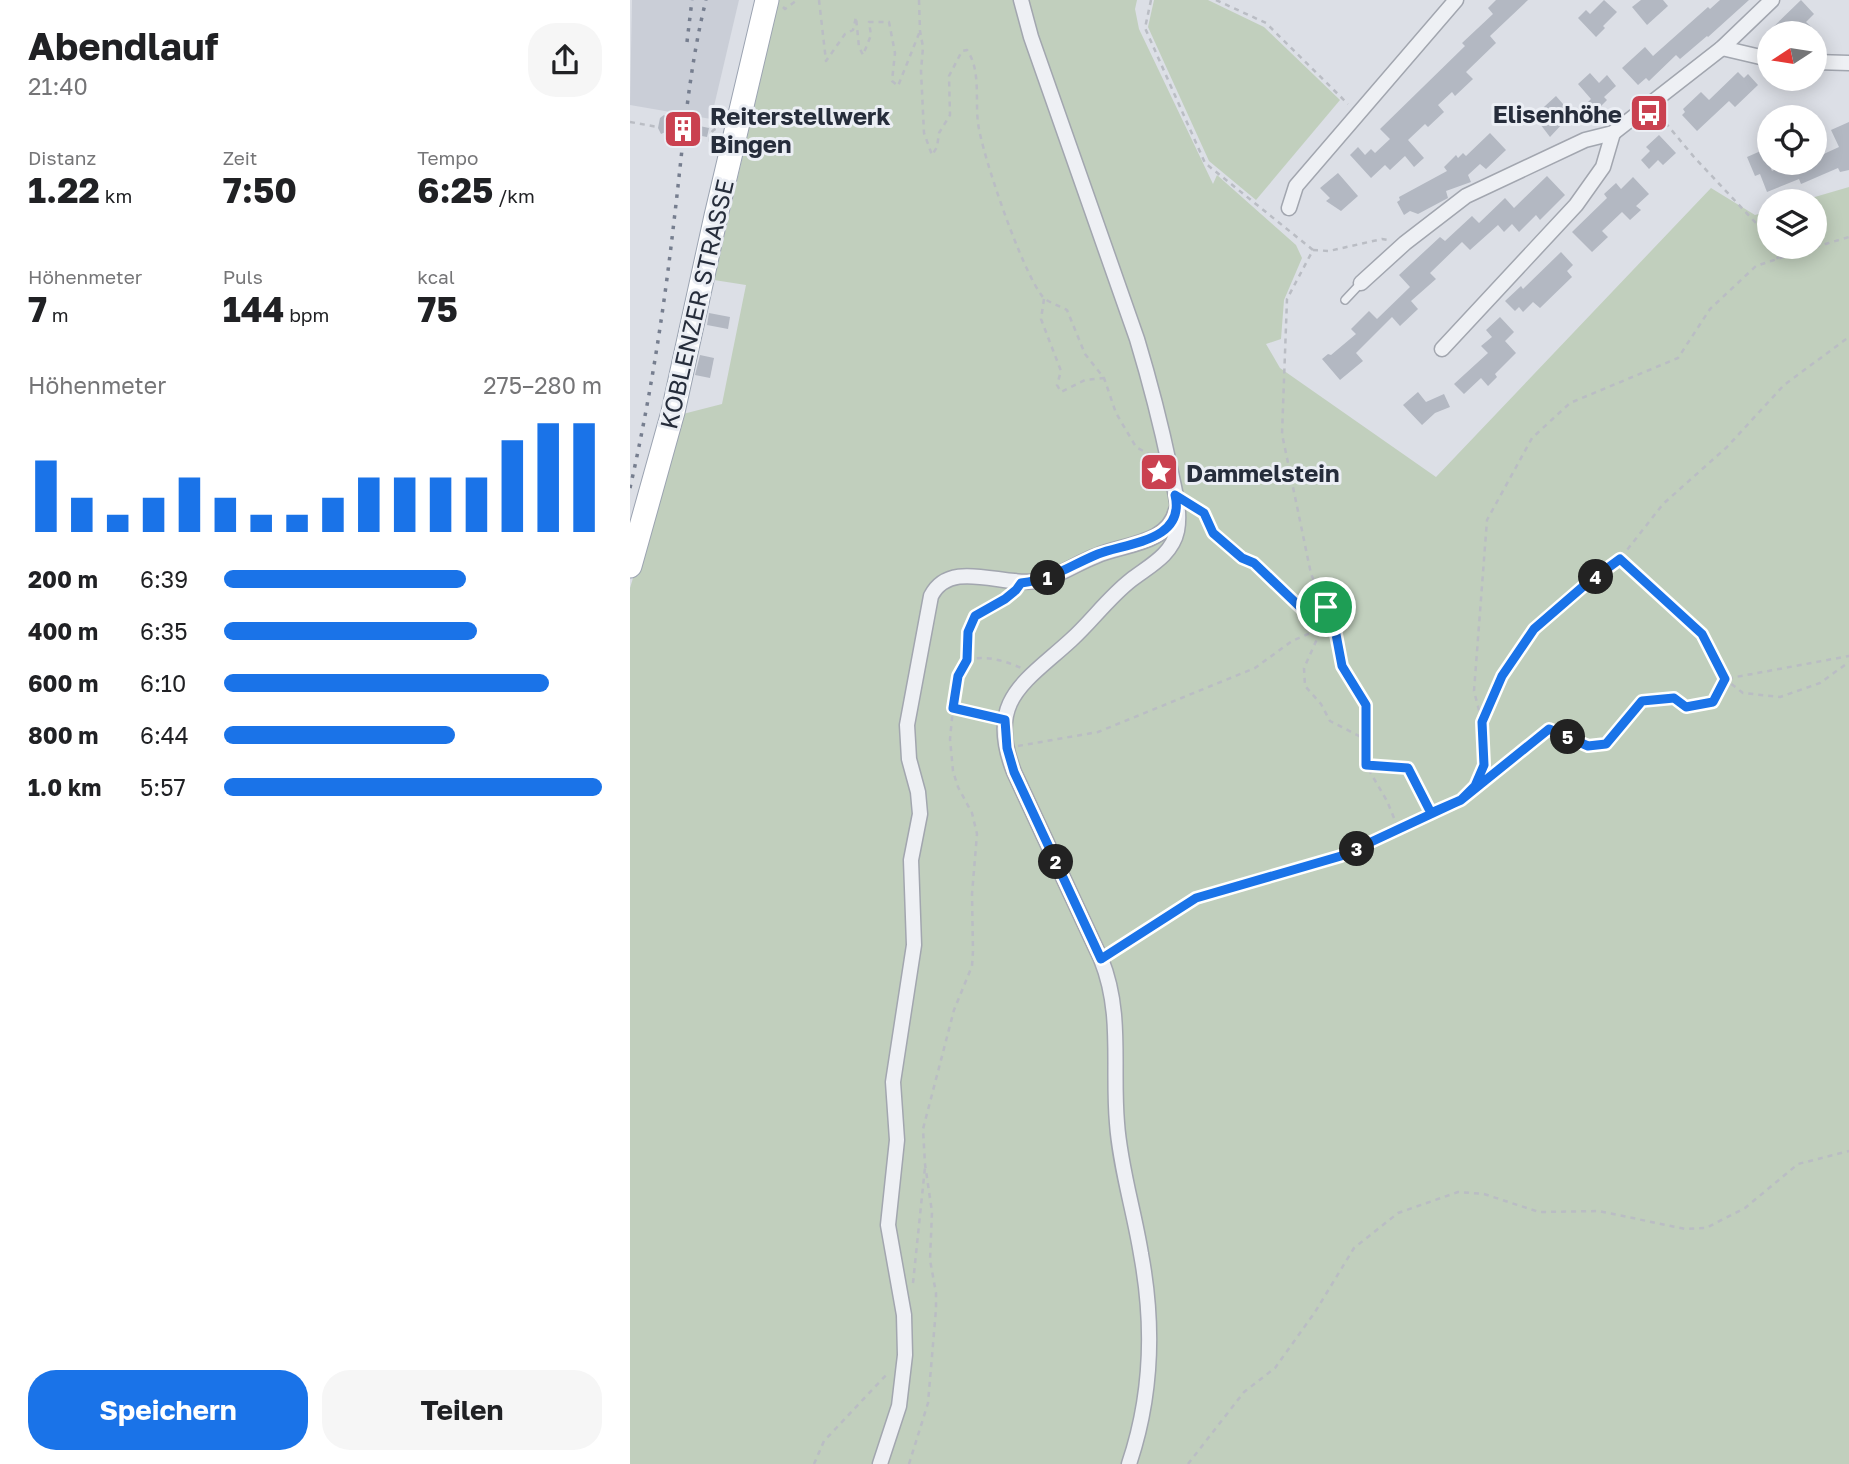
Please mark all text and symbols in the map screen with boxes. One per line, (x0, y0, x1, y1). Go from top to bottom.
north arrow (1757, 21, 1827, 91)
map controls (1757, 21, 1827, 259)
text: Abendlauf (28, 23, 218, 68)
button: share (528, 23, 602, 97)
text: 21:40 (28, 72, 88, 100)
bus stop icon: Elisenhöhe (1628, 92, 1670, 134)
place label: Elisenhöhe (1493, 99, 1622, 128)
place label: Reiterstellwerk Bingen (710, 101, 890, 158)
button: locate (1757, 105, 1827, 175)
building icon: Reiterstellwerk Bingen (662, 108, 704, 150)
text: Distanz (28, 146, 96, 169)
text: Zeit (223, 146, 257, 169)
text: Tempo (417, 146, 478, 169)
text: 1.22 (28, 169, 100, 211)
text: 7:50 (223, 169, 297, 211)
text: 6:25 (417, 169, 493, 211)
street label: KOBLENZER STRASSE (653, 176, 739, 432)
text: km (100, 184, 132, 207)
text: /km (493, 184, 535, 207)
button: layers (1757, 189, 1827, 259)
text: Höhenmeter (28, 265, 142, 288)
text: Puls (223, 265, 263, 288)
text: kcal (417, 265, 455, 288)
text: 7 (28, 288, 47, 330)
text: 144 (223, 288, 284, 330)
text: 75 (417, 288, 458, 330)
text: m (47, 303, 69, 326)
text: bpm (284, 303, 329, 326)
text: Höhenmeter (28, 371, 166, 399)
text: 275–280 m (483, 371, 602, 399)
place icon: Dammelstein (1138, 451, 1180, 493)
place label: Dammelstein (1186, 458, 1339, 487)
pin: 1 (1030, 560, 1066, 596)
pin: 4 (1578, 560, 1614, 594)
text: 200 m (28, 565, 98, 593)
text: 6:39 (140, 565, 188, 593)
text: 4 (1590, 565, 1601, 588)
text: 1 (1043, 566, 1052, 589)
pin (1296, 577, 1356, 637)
icon: arrive (1307, 588, 1345, 626)
text: 400 m (28, 617, 98, 645)
text: 6:35 (140, 617, 188, 645)
text: 600 m (28, 669, 98, 697)
text: 6:10 (140, 669, 186, 697)
pin: 5 (1550, 720, 1586, 754)
text: 800 m (28, 721, 99, 749)
text: 6:44 (140, 721, 189, 749)
text: 5 (1562, 725, 1573, 748)
text: 1.0 km (28, 773, 101, 801)
text: 5:57 (140, 773, 186, 801)
pin: 3 (1340, 832, 1374, 866)
text: 3 (1351, 837, 1362, 860)
pin: 2 (1038, 844, 1074, 880)
text: 2 (1050, 850, 1061, 873)
button: Speichern (28, 1370, 308, 1450)
button: Teilen (322, 1370, 602, 1450)

